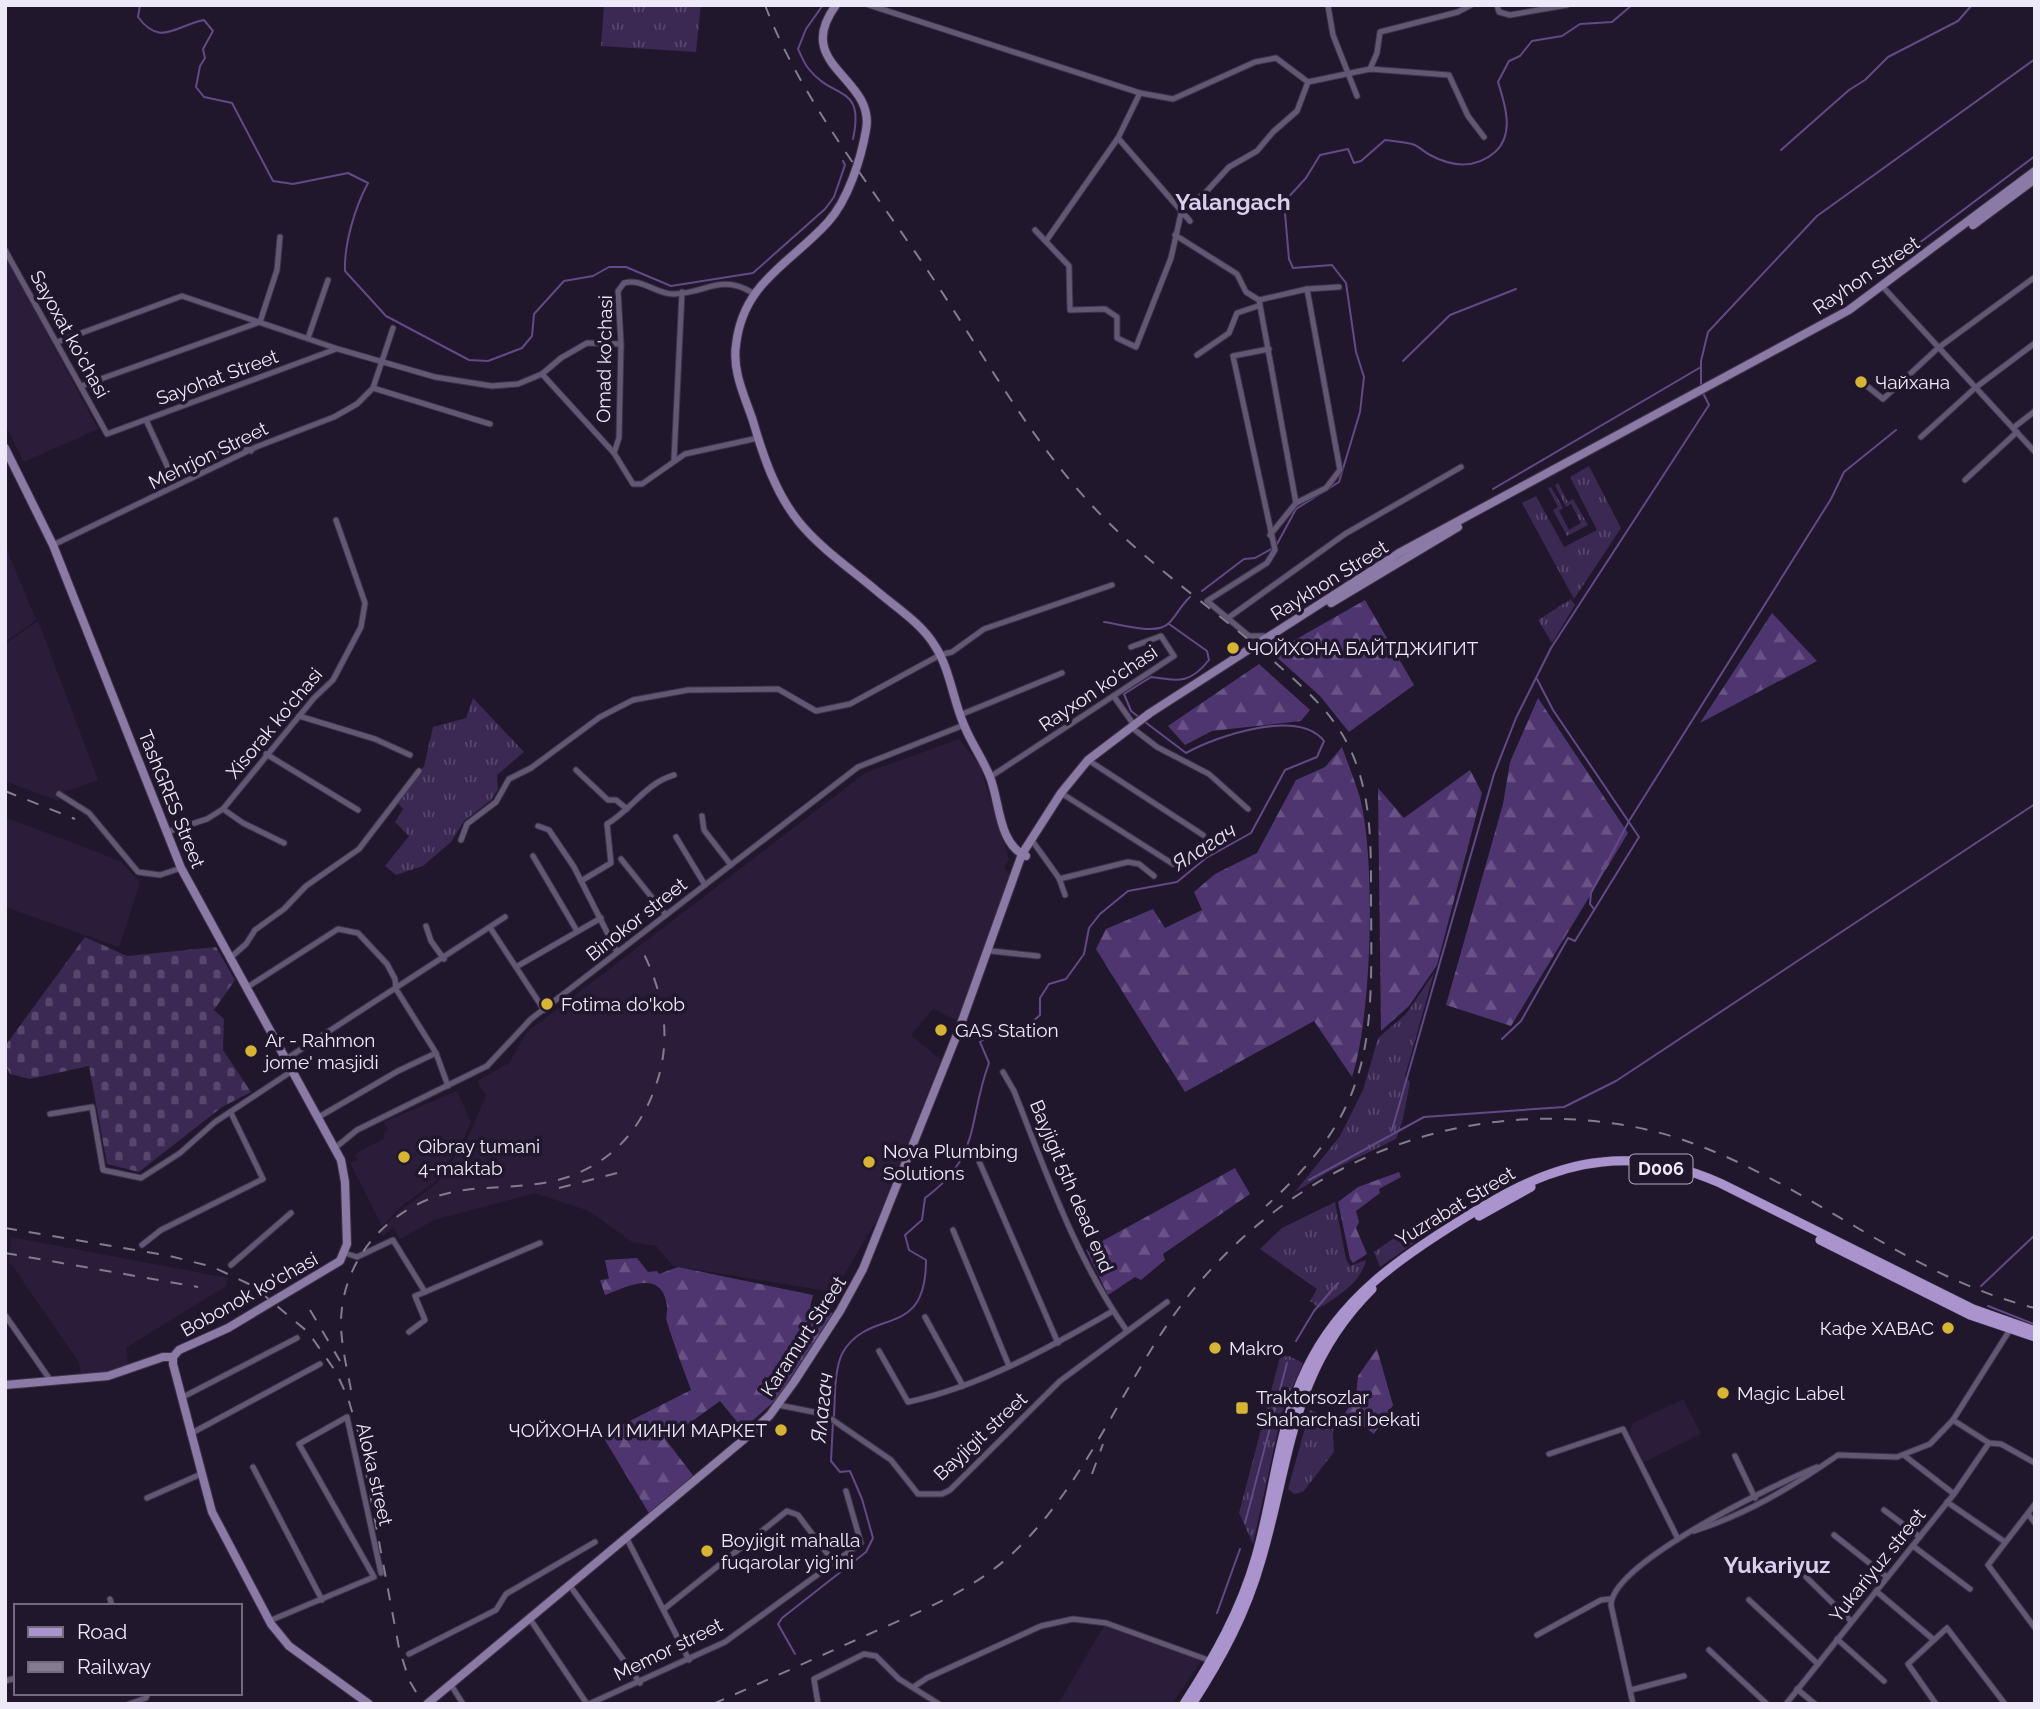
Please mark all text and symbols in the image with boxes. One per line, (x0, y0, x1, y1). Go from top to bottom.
district label: Yalangach (1175, 188, 1291, 215)
street label: Rayhon Street (1809, 231, 1924, 319)
street label: Sayoxat ko'chasi (26, 266, 114, 402)
street label: Omad ko'chasi (592, 295, 616, 423)
street label: Sayohat Street (153, 345, 282, 409)
place label: Чайхана (1875, 371, 1950, 393)
marker: Чайхана (1853, 374, 1869, 390)
street label: Mehrjon Street (145, 416, 272, 493)
street label: Raykhon Street (1266, 535, 1392, 625)
place label: ЧОЙХОНА БАЙТДЖИГИТ (1247, 637, 1479, 659)
street label: Rayxon ko'chasi (1035, 640, 1161, 736)
marker: ЧОЙХОНА БАЙТДЖИГИТ (1225, 640, 1241, 656)
street label: Xisorak ko'chasi (221, 663, 327, 783)
street label: TashGRES Street (134, 727, 210, 872)
water label: Ялагач (1167, 817, 1241, 876)
street label: Binokor street (581, 873, 691, 965)
place label: Fotima do'kob (561, 993, 685, 1015)
marker: Fotima do'kob (539, 996, 555, 1012)
place label: GAS Station (955, 1019, 1059, 1041)
marker: GAS Station (933, 1022, 949, 1038)
place label: Ar - Rahmon jome' masjidi (262, 1029, 379, 1073)
marker: Ar - Rahmon jome' masjidi (243, 1043, 259, 1059)
street label: Bayjigit 5th dead end (1026, 1096, 1118, 1276)
place label: Qibray tumani 4-maktab (418, 1135, 540, 1179)
place label: Nova Plumbing Solutions (883, 1140, 1018, 1184)
marker: Qibray tumani 4-maktab (396, 1149, 412, 1165)
marker: Nova Plumbing Solutions (861, 1154, 877, 1170)
road number: D006 (1630, 1154, 1692, 1184)
street label: Yuzrabat Street (1392, 1162, 1519, 1250)
street label: Bobonok ko'chasi (177, 1247, 321, 1341)
street label: Karamurt Street (756, 1271, 850, 1400)
place label: Кафе ХАВАС (1820, 1317, 1934, 1339)
marker: Кафе ХАВАС (1940, 1320, 1956, 1336)
place label: Makro (1229, 1337, 1284, 1359)
marker: Makro (1207, 1340, 1223, 1356)
water label: Ялагач (805, 1371, 838, 1444)
place label: Magic Label (1737, 1382, 1845, 1404)
marker: Magic Label (1715, 1385, 1731, 1401)
place label: Traktorsozlar Shaharchasi bekati (1256, 1386, 1420, 1430)
street label: Bayjigit street (929, 1387, 1031, 1485)
marker: Traktorsozlar Shaharchasi bekati (1234, 1400, 1250, 1416)
place label: ЧОЙХОНА И МИНИ МАРКЕТ (508, 1419, 767, 1441)
street label: Aloka street (352, 1420, 398, 1528)
marker: ЧОЙХОНА И МИНИ МАРКЕТ (773, 1422, 789, 1438)
street label: Yukariyuz street (1824, 1503, 1930, 1626)
place label: Boyjigit mahalla fuqarolar yig'ini (721, 1529, 860, 1573)
marker: Boyjigit mahalla fuqarolar yig'ini (699, 1543, 715, 1559)
district label: Yukariyuz (1724, 1551, 1830, 1578)
legend (14, 1604, 242, 1695)
street label: Memor street (610, 1613, 726, 1685)
text: Road (77, 1619, 127, 1644)
text: Railway (77, 1654, 151, 1679)

